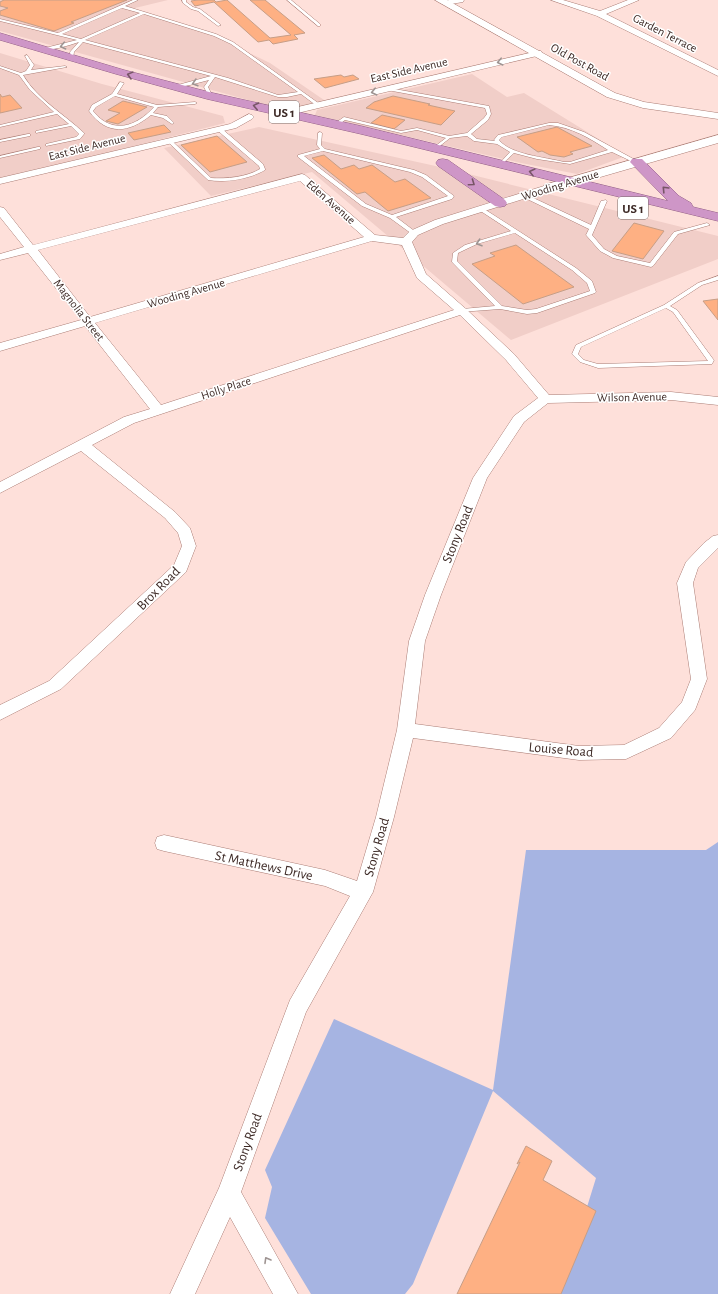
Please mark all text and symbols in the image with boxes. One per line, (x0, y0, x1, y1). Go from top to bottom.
street label: Garden Terrace (631, 12, 699, 54)
one-way arrow (60, 41, 66, 49)
street label: Old Post Road (549, 41, 611, 83)
street label: East Side Avenue (369, 55, 449, 85)
one-way arrow (497, 58, 504, 66)
one-way arrow (126, 71, 133, 79)
one-way arrow (192, 78, 199, 87)
one-way arrow (371, 87, 378, 96)
road number: US 1 (269, 101, 299, 123)
one-way arrow (253, 102, 260, 111)
street label: East Side Avenue (47, 132, 127, 162)
street label: Wooding Avenue (520, 168, 600, 202)
one-way arrow (529, 168, 536, 177)
street label: Eden Avenue (304, 178, 358, 226)
one-way arrow (468, 178, 475, 186)
one-way arrow (662, 186, 670, 194)
road number: US 1 (618, 197, 648, 219)
one-way arrow (475, 238, 482, 247)
street label: Wooding Avenue (146, 276, 226, 310)
street label: Magnolia Street (51, 277, 107, 343)
street label: Holly Place (200, 374, 253, 403)
street label: Wilson Avenue (597, 390, 667, 404)
street label: Stony Road (440, 504, 476, 565)
street label: Brox Road (134, 564, 183, 613)
street label: Louise Road (528, 740, 594, 760)
street label: Stony Road (362, 816, 392, 878)
street label: St Matthews Drive (214, 849, 314, 883)
street label: Stony Road (231, 1111, 265, 1173)
one-way arrow (264, 1257, 271, 1264)

